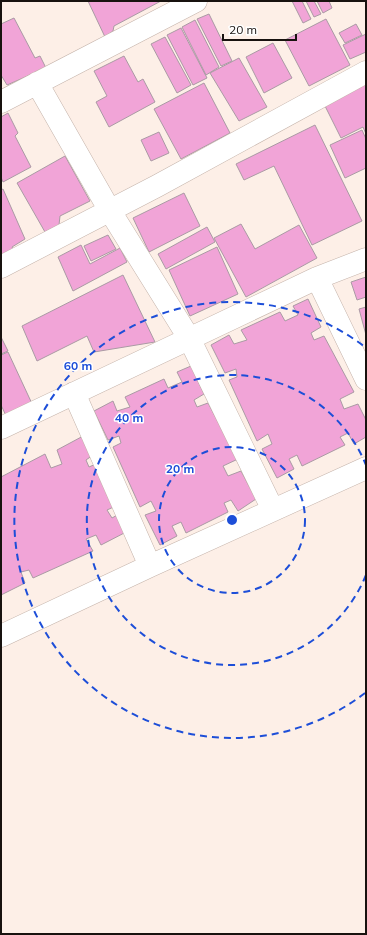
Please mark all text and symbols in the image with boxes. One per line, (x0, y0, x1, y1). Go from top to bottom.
scale bar (223, 16, 296, 42)
text: 20 m (229, 22, 257, 37)
text: 60 m (64, 358, 92, 373)
text: 40 m (115, 410, 143, 425)
text: 20 m (166, 461, 194, 476)
centre of rings (225, 513, 239, 527)

